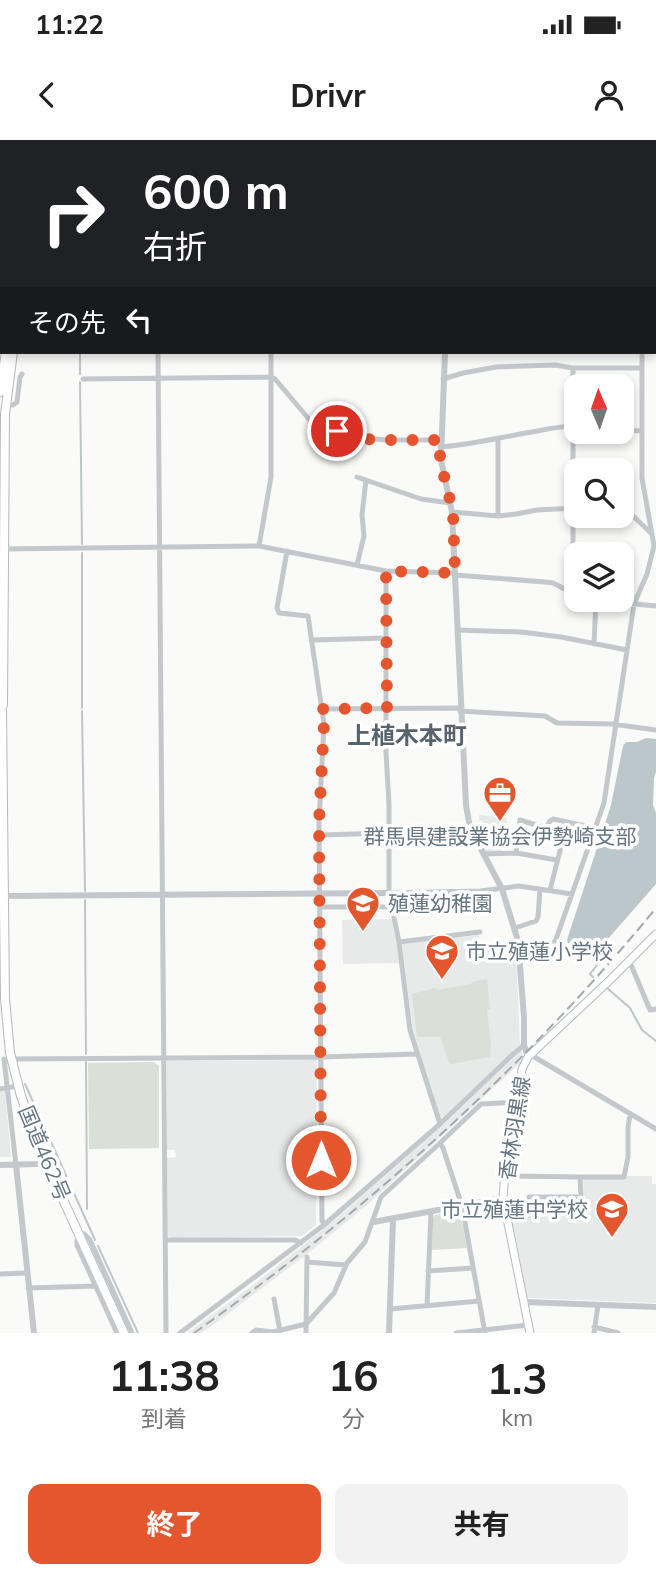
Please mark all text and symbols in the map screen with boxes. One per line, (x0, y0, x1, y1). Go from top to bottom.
text: 11:22 (35, 8, 104, 41)
text: Drivr (290, 75, 366, 115)
icon: back (28, 76, 66, 114)
icon: person (590, 76, 628, 114)
text: 600 m (143, 160, 289, 221)
icon: right (28, 168, 119, 259)
text: 右折 (143, 226, 207, 266)
icon: left (120, 301, 158, 339)
text: その先 (28, 306, 106, 339)
north arrow (564, 374, 634, 444)
map controls (564, 374, 634, 612)
pin (307, 401, 367, 461)
icon: arrive (318, 412, 356, 450)
button: search (564, 458, 634, 528)
button: layers (564, 542, 634, 612)
district label: 上植木本町 (347, 720, 467, 750)
office icon: 群馬県建設業協会伊勢崎支部 (481, 774, 519, 823)
place label: 群馬県建設業協会伊勢崎支部 (364, 823, 637, 849)
school or university icon: 殖蓮幼稚園 (344, 884, 382, 933)
place label: 殖蓮幼稚園 (388, 890, 493, 916)
school or university icon: 市立殖蓮小学校 (423, 932, 461, 981)
place label: 市立殖蓮小学校 (466, 938, 613, 964)
street label: 香林羽黒線 (493, 1074, 535, 1182)
street label: 国道462号 (13, 1102, 77, 1204)
position arrow (284, 1123, 358, 1197)
school or university icon: 市立殖蓮中学校 (593, 1190, 631, 1239)
place label: 市立殖蓮中学校 (441, 1196, 588, 1222)
text: 11:38 (108, 1349, 220, 1402)
text: 16 (328, 1349, 378, 1402)
text: 1.3 (487, 1352, 548, 1405)
text: km (501, 1403, 533, 1432)
text: 到着 (141, 1404, 187, 1433)
text: 分 (342, 1404, 365, 1433)
button: 終了 (28, 1484, 321, 1564)
button: 共有 (335, 1484, 628, 1564)

